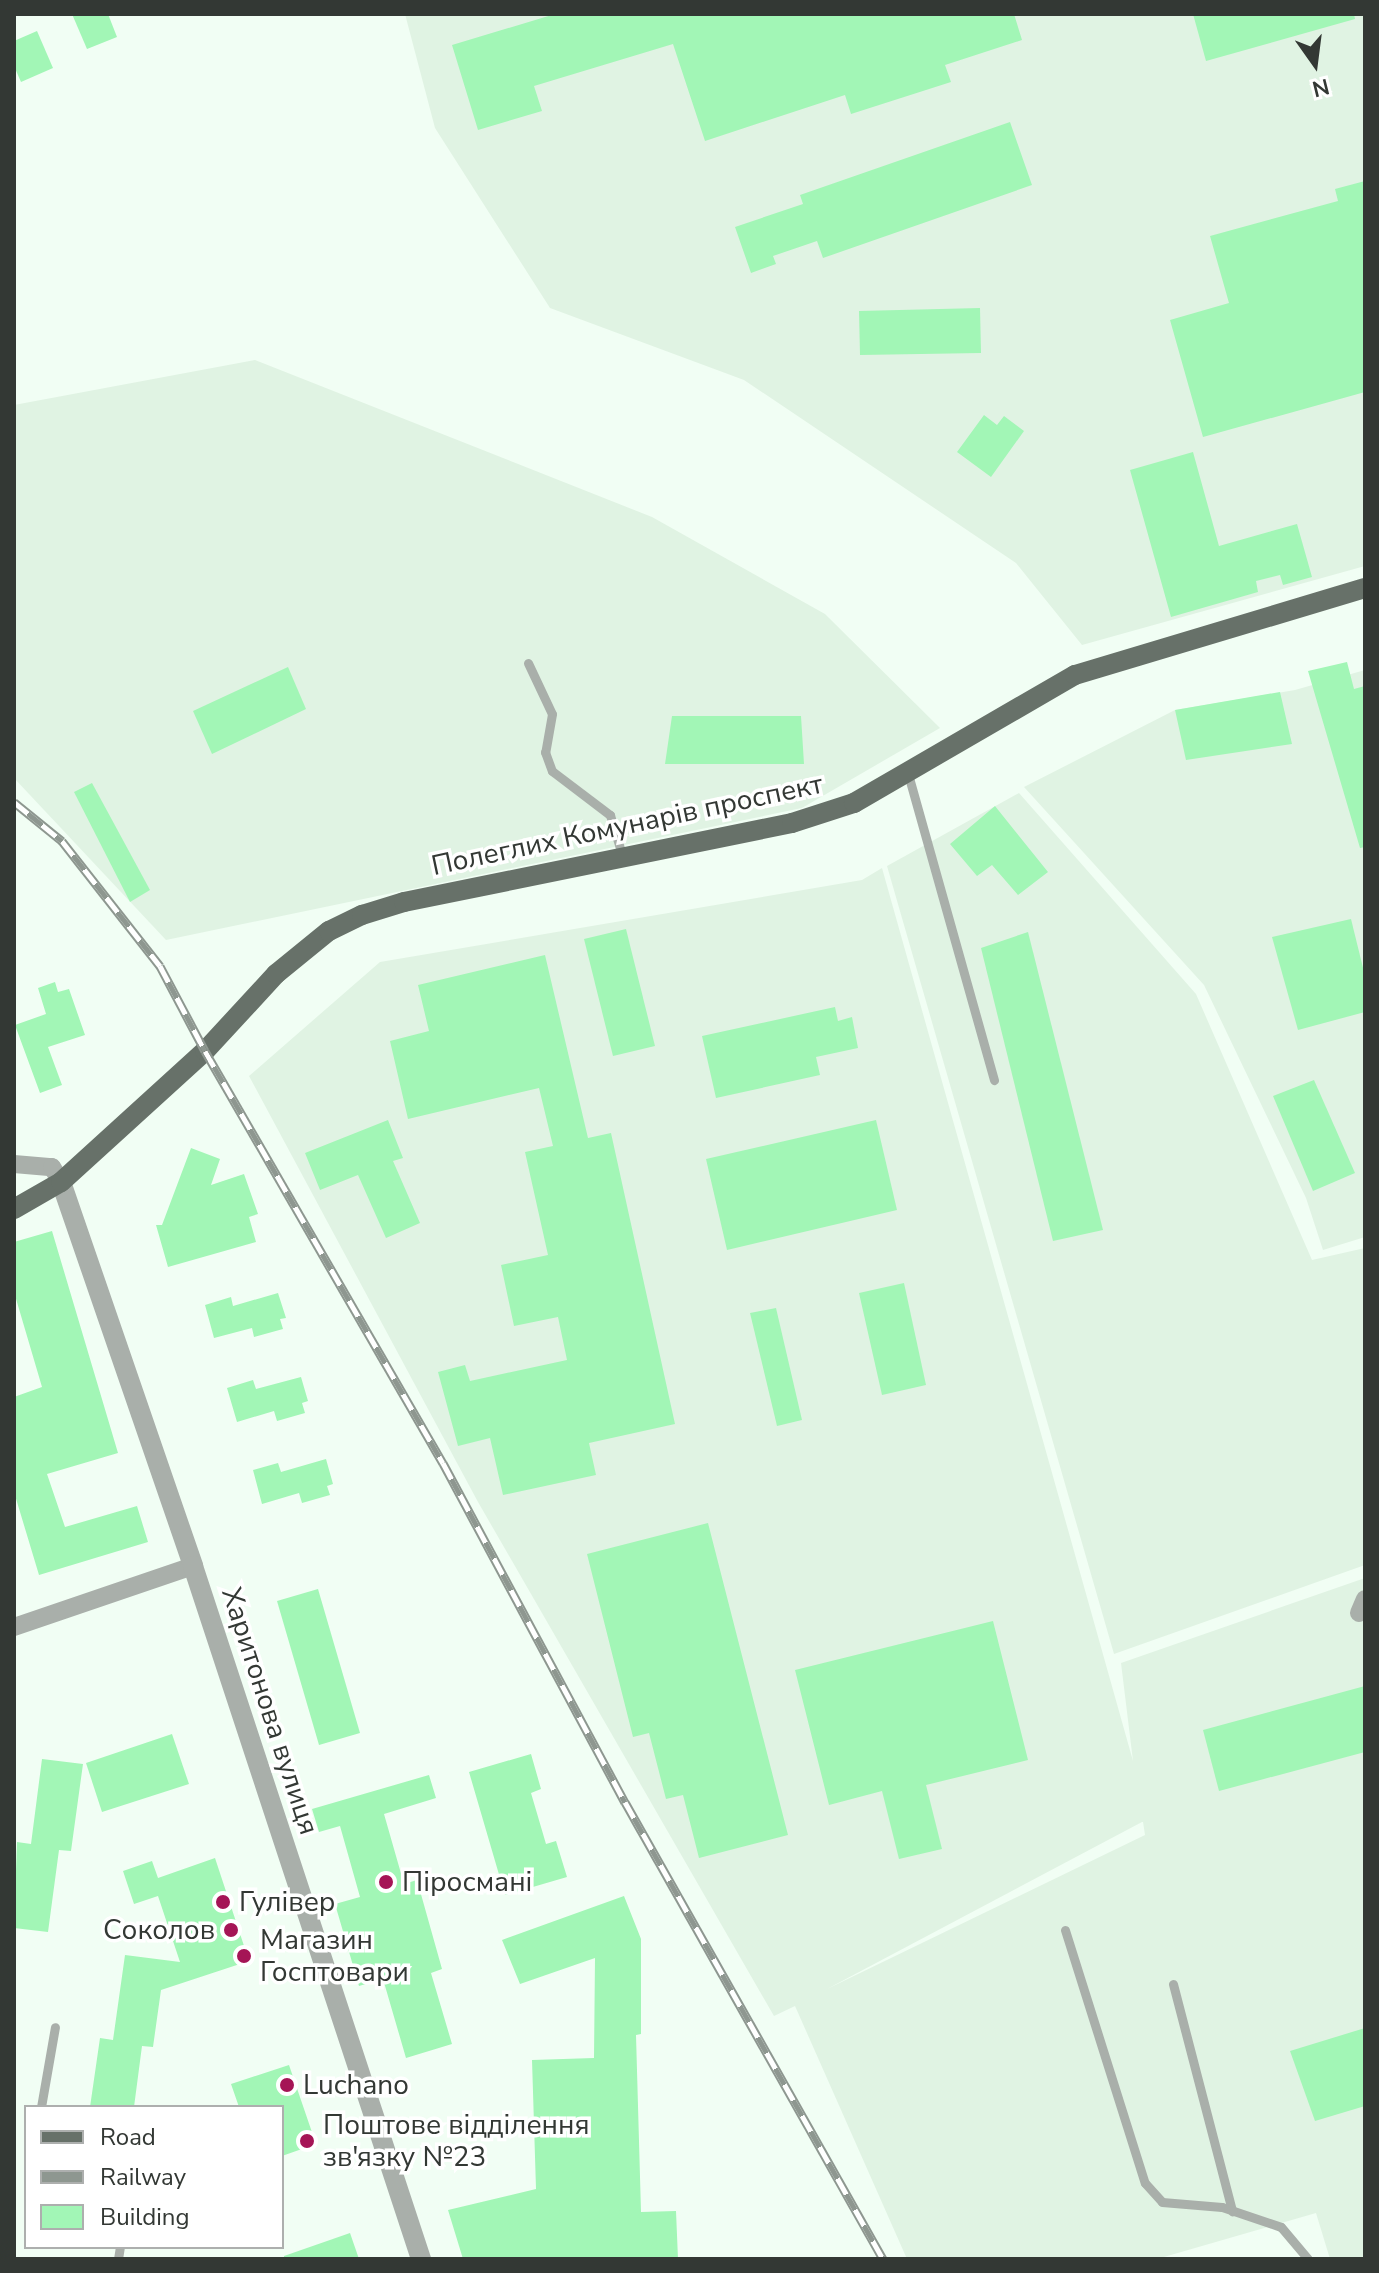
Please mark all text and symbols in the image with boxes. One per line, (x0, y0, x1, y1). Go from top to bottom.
north arrow (1275, 24, 1355, 104)
text: N (1309, 71, 1332, 104)
street label: Полеглих Комунарів проспект (428, 767, 826, 883)
street label: Харитонова вулиця (214, 1583, 326, 1839)
place label: Піросмані (402, 1865, 532, 1899)
marker: Піросмані (377, 1873, 395, 1891)
place label: Гулівер (239, 1885, 335, 1919)
marker: Гулівер (214, 1893, 232, 1911)
place label: Соколов (103, 1913, 215, 1947)
marker: Соколов (222, 1921, 240, 1939)
place label: Магазин Госптовари (260, 1923, 409, 1989)
marker: Магазин Госптовари (235, 1947, 253, 1965)
place label: Luchano (303, 2068, 409, 2102)
marker: Luchano (278, 2076, 296, 2094)
legend (24, 2105, 284, 2249)
place label: Поштове відділення зв'язку №23 (323, 2108, 590, 2174)
text: Road (100, 2121, 156, 2153)
marker: Поштове відділення зв'язку №23 (298, 2132, 316, 2150)
text: Railway (100, 2161, 186, 2193)
text: Building (100, 2201, 190, 2233)

